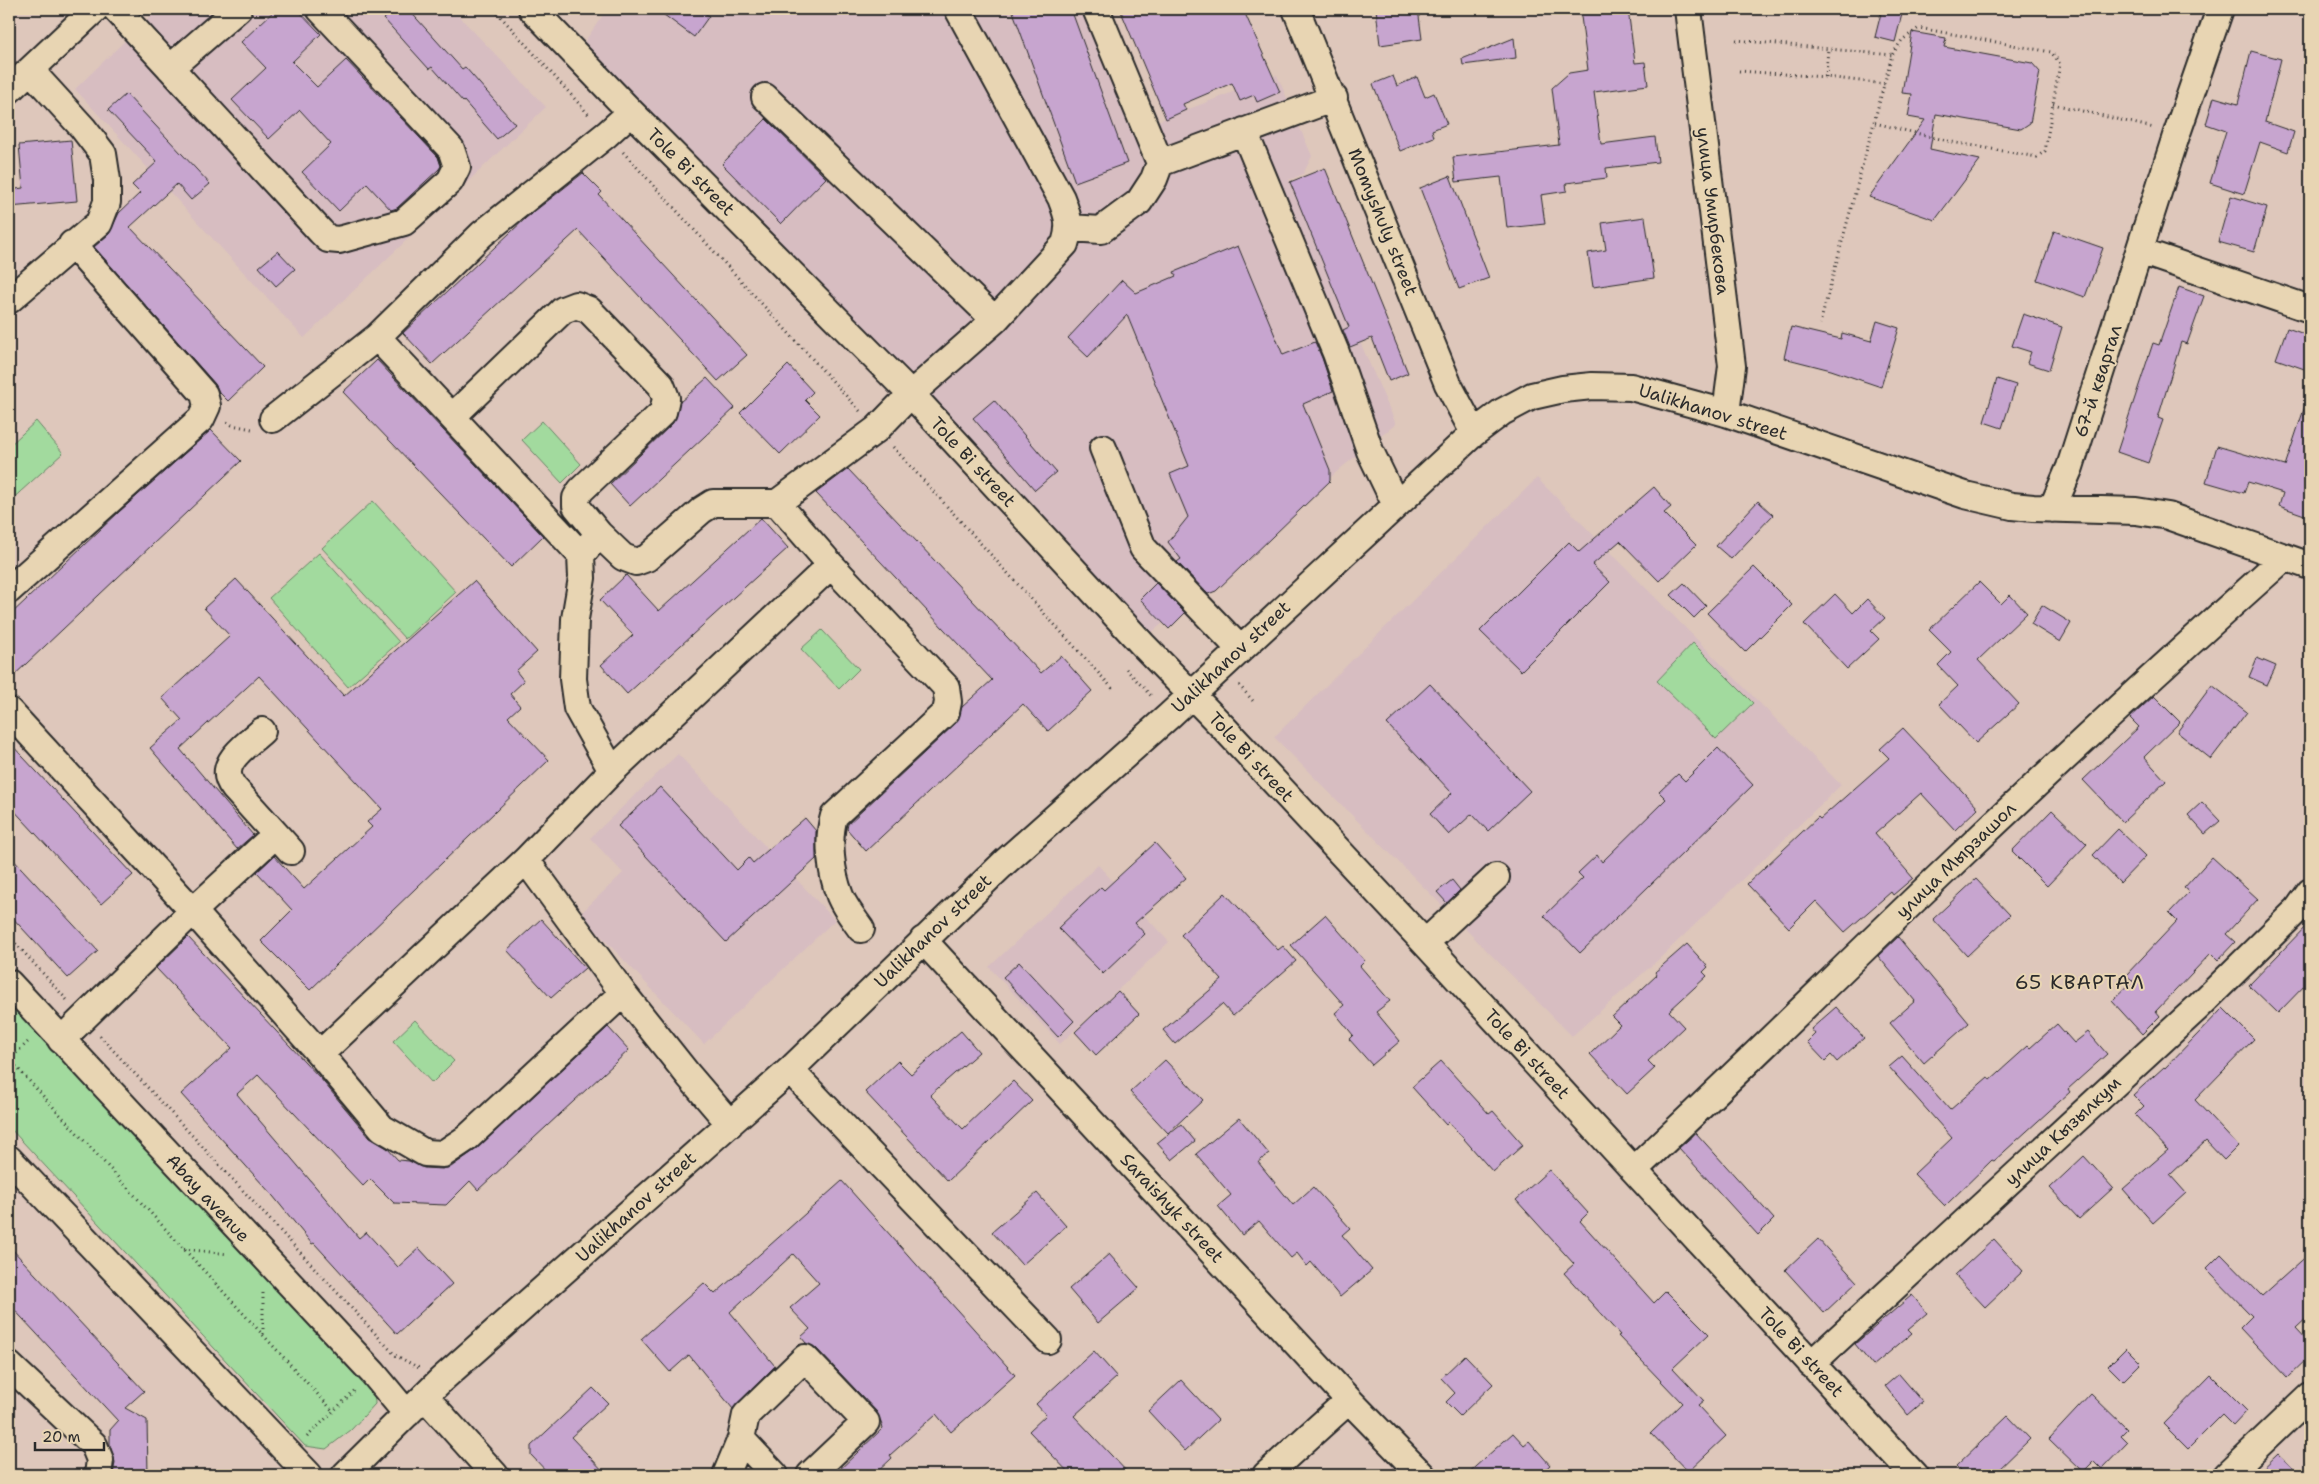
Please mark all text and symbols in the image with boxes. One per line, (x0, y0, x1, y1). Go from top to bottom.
street label: Tole Bi street (642, 123, 740, 221)
street label: улица Умирбекова (1691, 126, 1735, 296)
street label: Momyshuly street (1343, 145, 1424, 299)
street label: 67-й квартал (2068, 322, 2128, 440)
street label: Ualikhanov street (1636, 378, 1790, 446)
street label: Tole Bi street (925, 412, 1021, 512)
street label: Ualikhanov street (1166, 595, 1296, 718)
street label: Tole Bi street (1203, 707, 1299, 807)
street label: улица Мырзашол (1891, 797, 2021, 923)
street label: Ualikhanov street (869, 869, 997, 993)
district label: 65 КВАРТАЛ (2015, 969, 2145, 995)
street label: Tole Bi street (1479, 1004, 1575, 1104)
street label: улица Кызылкум (2000, 1071, 2126, 1191)
street label: Ualikhanov street (571, 1146, 702, 1268)
street label: Saraishyk street (1115, 1148, 1229, 1268)
street label: Abay avenue (161, 1149, 255, 1247)
street label: Tole Bi street (1753, 1302, 1849, 1402)
scale bar (35, 1419, 104, 1451)
text: 20 m (42, 1427, 81, 1447)

